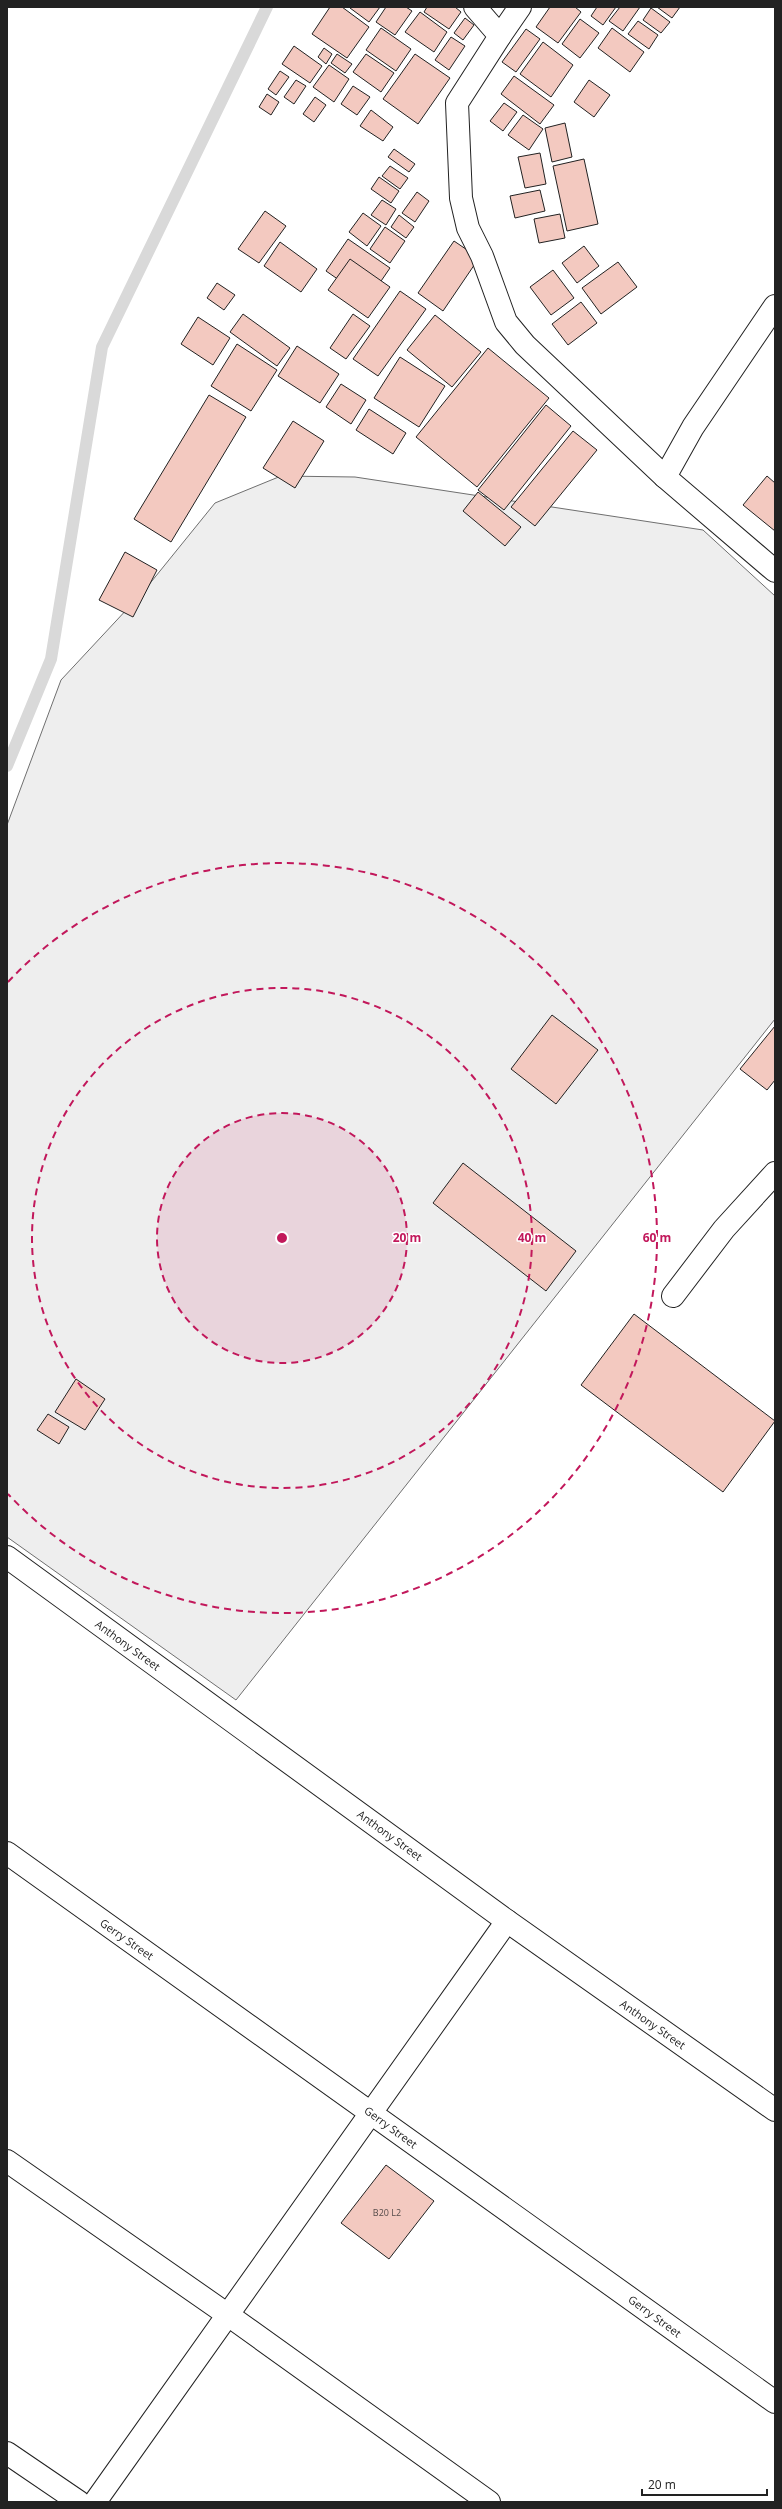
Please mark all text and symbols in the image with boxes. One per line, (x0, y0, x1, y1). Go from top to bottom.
text: 20 m (393, 1229, 421, 1246)
text: 40 m (518, 1229, 546, 1246)
text: 60 m (643, 1229, 671, 1246)
centre of rings (275, 1231, 289, 1245)
street label: Anthony Street (93, 1616, 164, 1674)
street label: Anthony Street (355, 1806, 426, 1864)
street label: Gerry Street (97, 1915, 157, 1963)
street label: Anthony Street (617, 1996, 689, 2052)
street label: Gerry Street (361, 2103, 421, 2151)
house number: B20 L2 (373, 2206, 401, 2219)
street label: Gerry Street (625, 2292, 685, 2340)
scale bar (642, 2471, 767, 2497)
text: 20 m (648, 2476, 676, 2493)

